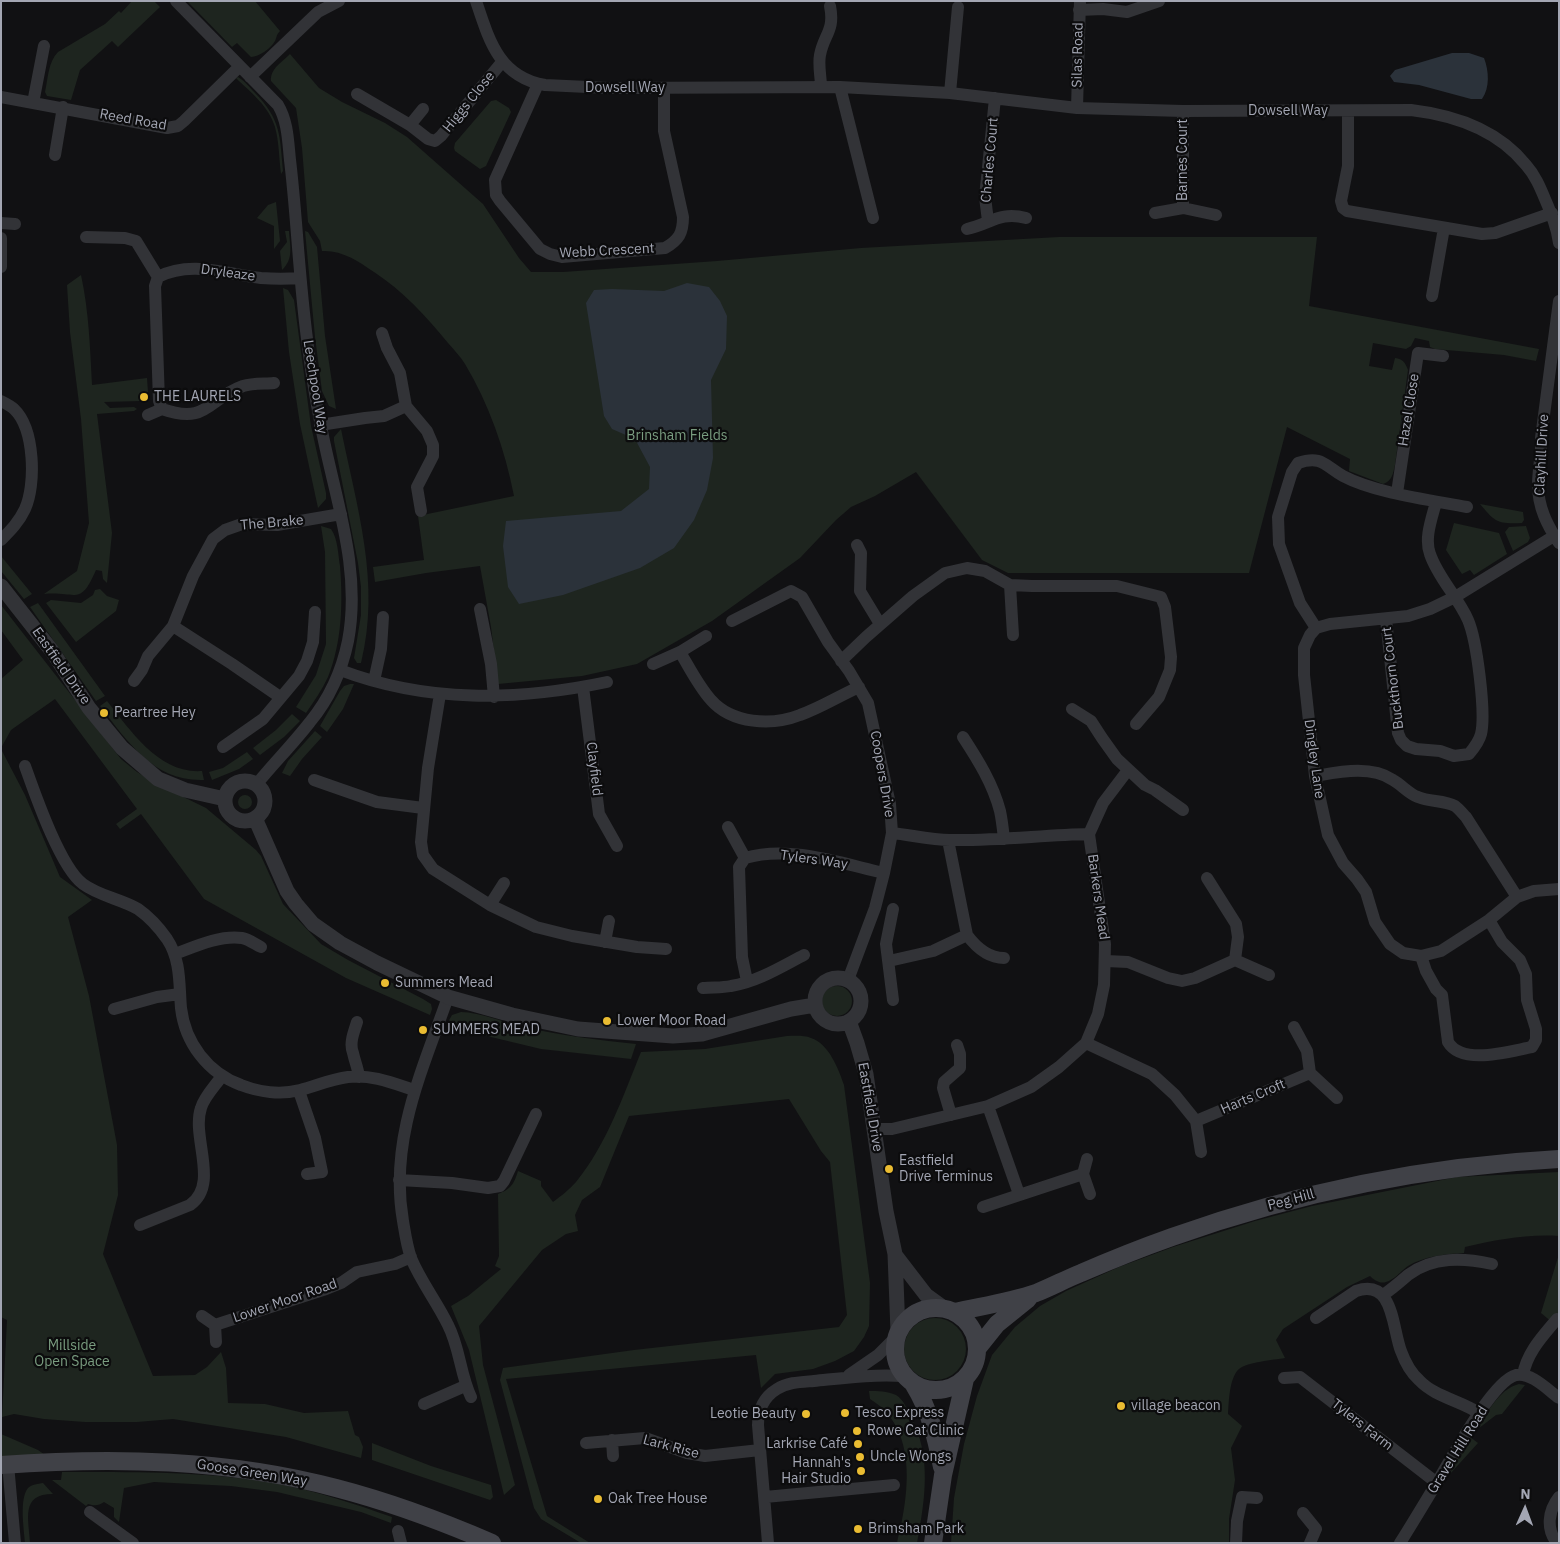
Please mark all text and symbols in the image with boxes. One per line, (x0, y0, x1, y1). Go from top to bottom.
street label: Silas Road (1069, 22, 1087, 88)
street label: Higgs Close (439, 68, 499, 136)
street label: Dowsell Way (585, 80, 665, 96)
street label: Dowsell Way (1248, 103, 1328, 119)
street label: Reed Road (98, 106, 168, 134)
street label: Charles Court (978, 117, 1002, 203)
street label: Barnes Court (1175, 119, 1191, 201)
street label: Webb Crescent (559, 240, 655, 262)
street label: Dryleaze (200, 261, 256, 285)
street label: Leechpool Way (299, 339, 331, 435)
street label: Hazel Close (1395, 372, 1423, 448)
place label: THE LAURELS (154, 389, 241, 405)
marker: THE LAURELS (138, 391, 150, 403)
street label: Clayhill Drive (1531, 414, 1553, 496)
park label: Brinsham Fields (626, 428, 728, 444)
street label: The Brake (240, 512, 304, 534)
street label: Eastfield Drive (28, 624, 94, 708)
street label: Buckthorn Court (1378, 626, 1408, 730)
place label: Peartree Hey (114, 705, 196, 721)
marker: Peartree Hey (98, 707, 110, 719)
street label: Dingley Lane (1300, 718, 1328, 800)
street label: Coopers Drive (866, 729, 898, 819)
street label: Clayfield (582, 741, 606, 797)
street label: Tylers Way (779, 847, 849, 873)
street label: Barkers Mead (1084, 853, 1112, 941)
place label: Summers Mead (395, 975, 493, 991)
marker: Summers Mead (379, 977, 391, 989)
place label: Lower Moor Road (617, 1013, 726, 1029)
marker: Lower Moor Road (601, 1015, 613, 1027)
place label: SUMMERS MEAD (433, 1022, 540, 1038)
marker: SUMMERS MEAD (417, 1024, 429, 1036)
street label: Eastfield Drive (854, 1061, 886, 1153)
street label: Harts Croft (1218, 1076, 1288, 1118)
place label: Eastfield Drive Terminus (899, 1153, 993, 1186)
marker: Eastfield Drive Terminus (883, 1163, 895, 1175)
street label: Peg Hill (1266, 1186, 1316, 1214)
street label: Lower Moor Road (231, 1275, 339, 1327)
park label: Millside Open Space (34, 1338, 110, 1370)
street label: Tylers Farm (1328, 1396, 1396, 1454)
place label: village beacon (1131, 1398, 1221, 1414)
marker: village beacon (1115, 1400, 1127, 1412)
street label: Gravel Hill Road (1424, 1403, 1492, 1497)
place label: Tesco Express (855, 1405, 944, 1421)
place label: Leotie Beauty (710, 1406, 796, 1422)
marker: Tesco Express (839, 1407, 851, 1419)
marker: Leotie Beauty (800, 1408, 812, 1420)
place label: Rowe Cat Clinic (867, 1423, 964, 1439)
marker: Rowe Cat Clinic (851, 1425, 863, 1437)
street label: Lark Rise (641, 1431, 701, 1463)
place label: Larkrise Café (766, 1436, 848, 1452)
marker: Larkrise Café (852, 1438, 864, 1450)
place label: Uncle Wongs (870, 1449, 952, 1465)
marker: Uncle Wongs (854, 1451, 866, 1463)
place label: Hannah's Hair Studio (781, 1455, 851, 1488)
street label: Goose Green Way (196, 1456, 308, 1490)
marker: Hannah's Hair Studio (855, 1465, 867, 1477)
north arrow (1500, 1484, 1550, 1534)
text: N (1520, 1485, 1531, 1503)
place label: Oak Tree House (608, 1491, 707, 1507)
marker: Oak Tree House (592, 1493, 604, 1505)
place label: Brimsham Park (868, 1521, 964, 1537)
marker: Brimsham Park (852, 1523, 864, 1535)

